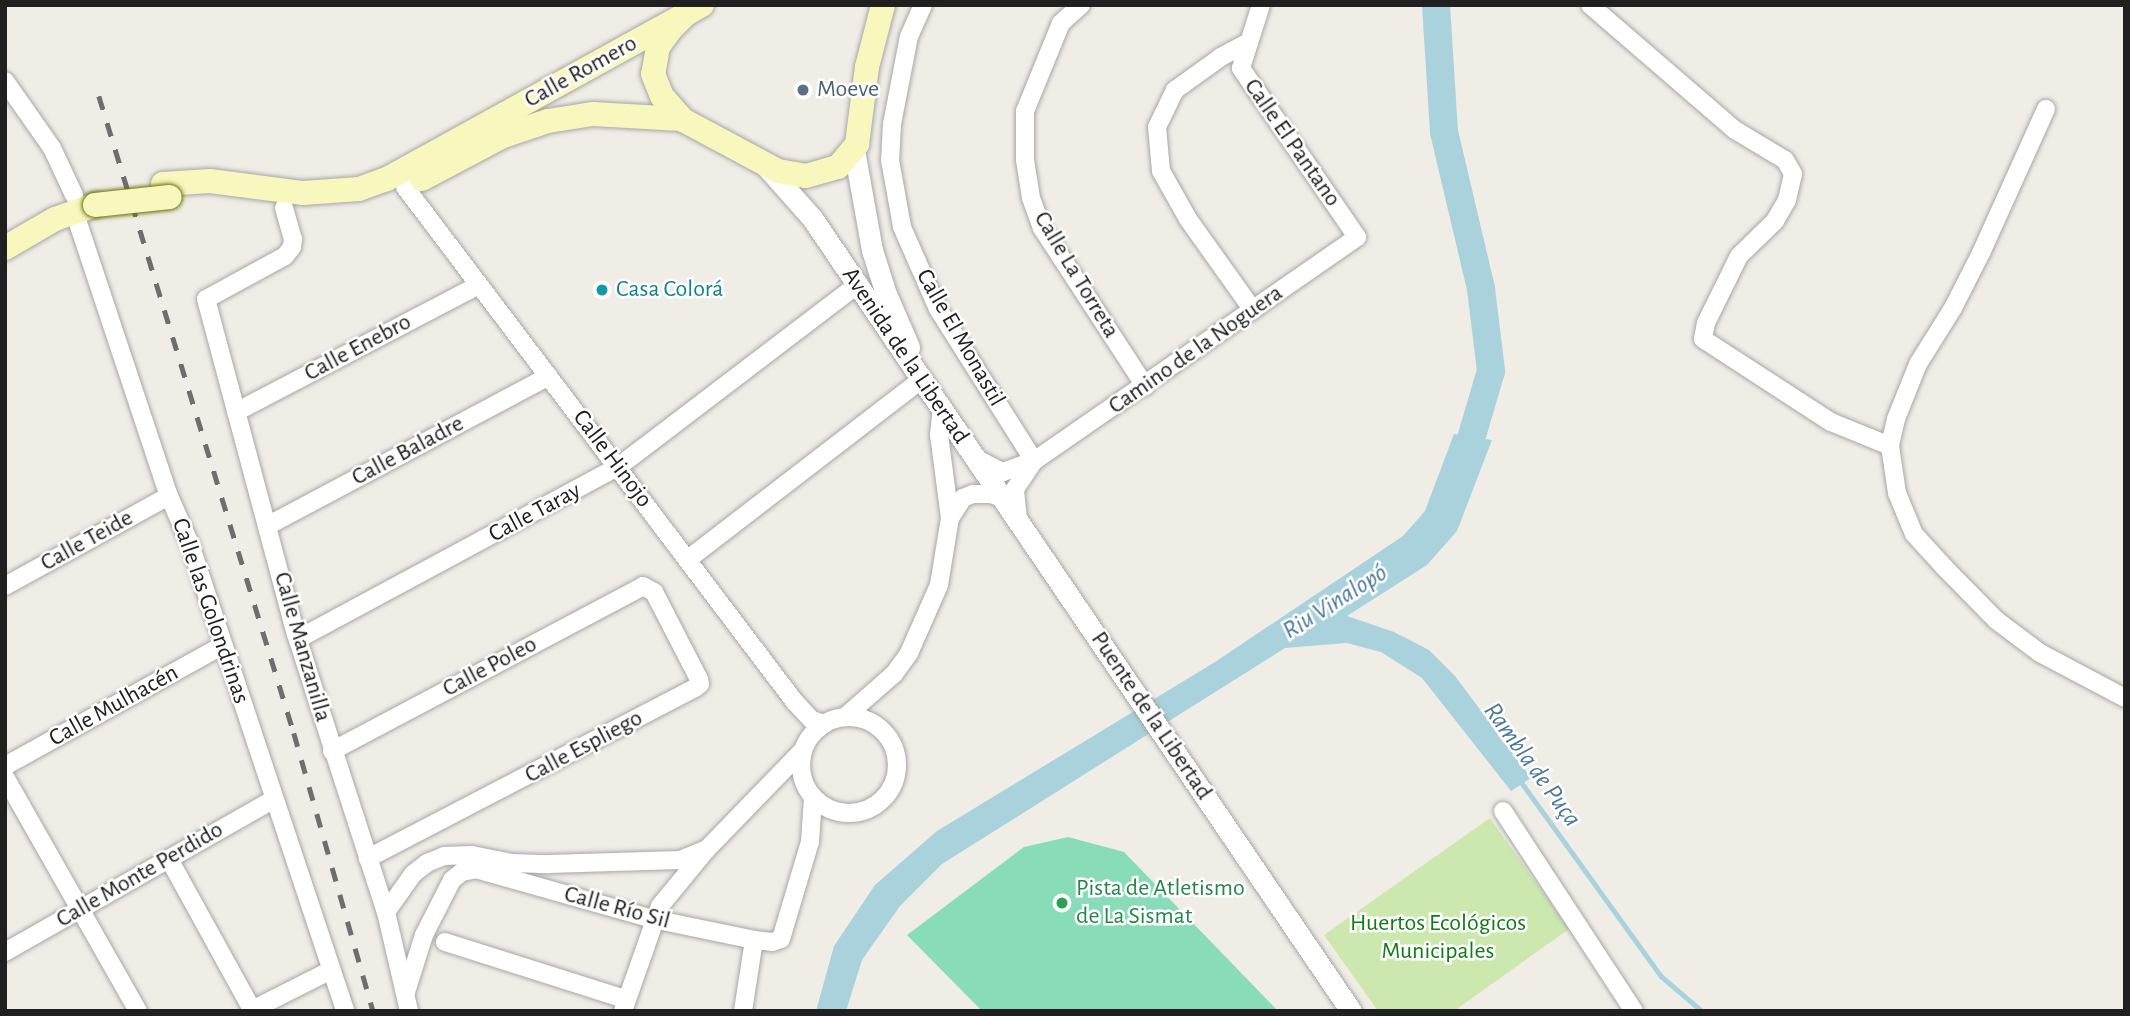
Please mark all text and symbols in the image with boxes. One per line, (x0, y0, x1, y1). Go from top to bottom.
street label: Calle Romero (520, 29, 642, 115)
street label: Calle El Pantano (1237, 73, 1347, 213)
place label: Moeve (817, 76, 879, 104)
marker: Moeve (795, 82, 811, 98)
street label: Calle La Torreta (1027, 207, 1125, 343)
street label: Avenida de la Libertad (835, 262, 975, 450)
street label: Calle El Monastil (909, 264, 1011, 412)
place label: Casa Colorá (616, 276, 723, 304)
street label: Camino de la Noguera (1103, 279, 1289, 421)
marker: Casa Colorá (594, 282, 610, 298)
street label: Calle Enebro (300, 308, 416, 388)
street label: Calle Hinojo (566, 404, 658, 514)
street label: Calle Baladre (347, 409, 469, 493)
street label: Calle Taray (484, 477, 586, 549)
street label: Calle Teide (36, 504, 138, 578)
street label: Calle las Golondrinas (165, 514, 255, 708)
water label: Riu Vinalopó (1277, 558, 1393, 646)
street label: Calle Manzanilla (267, 569, 337, 725)
street label: Puente de la Libertad (1084, 626, 1218, 806)
street label: Calle Poleo (438, 630, 542, 704)
street label: Calle Mulhacén (44, 659, 184, 753)
water label: Rambla de Puça (1476, 697, 1588, 833)
street label: Calle Espliego (520, 704, 648, 790)
street label: Calle Monte Perdido (51, 816, 229, 934)
place label: Pista de Atletismo de La Sismat (1076, 875, 1245, 931)
street label: Calle Río Sil (561, 880, 673, 936)
marker: Pista de Atletismo de La Sismat (1054, 895, 1070, 911)
park label: Huertos Ecológicos Municipales (1350, 910, 1526, 966)

